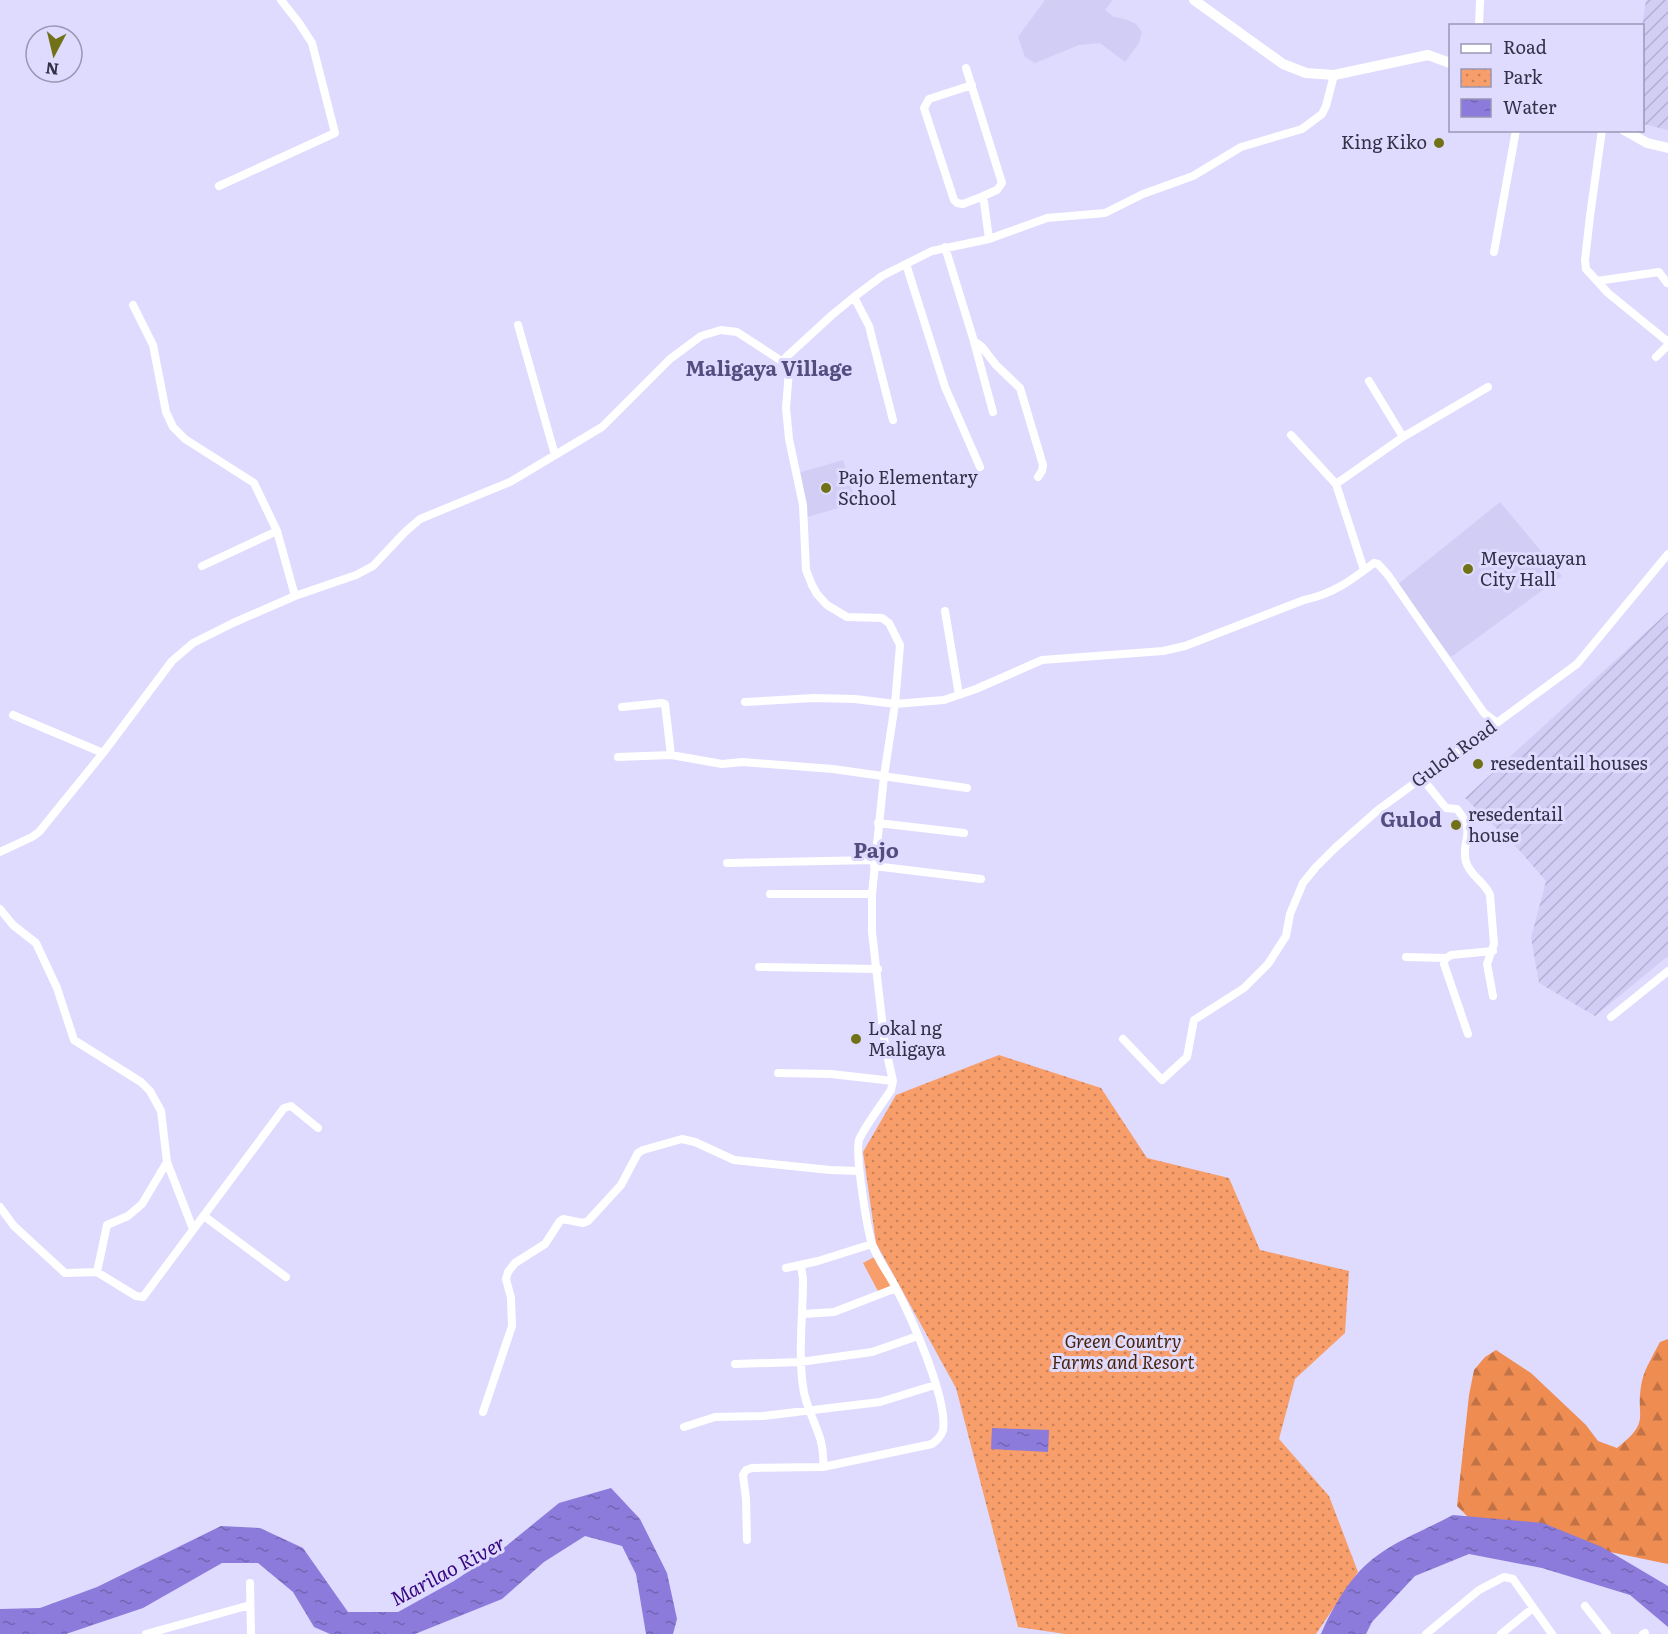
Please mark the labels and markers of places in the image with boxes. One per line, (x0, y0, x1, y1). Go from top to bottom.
place label: King Kiko (1341, 128, 1427, 155)
marker: King Kiko (1432, 136, 1446, 150)
place label: Pajo Elementary School (838, 463, 978, 511)
marker: Pajo Elementary School (819, 481, 833, 495)
place label: Meycauayan City Hall (1480, 544, 1587, 592)
marker: Meycauayan City Hall (1461, 562, 1475, 576)
place label: resedentail houses (1490, 749, 1648, 776)
marker: resedentail houses (1471, 757, 1485, 771)
place label: resedentail house (1468, 800, 1563, 848)
marker: resedentail house (1449, 818, 1463, 832)
place label: Lokal ng Maligaya (868, 1014, 946, 1062)
marker: Lokal ng Maligaya (849, 1032, 863, 1046)

